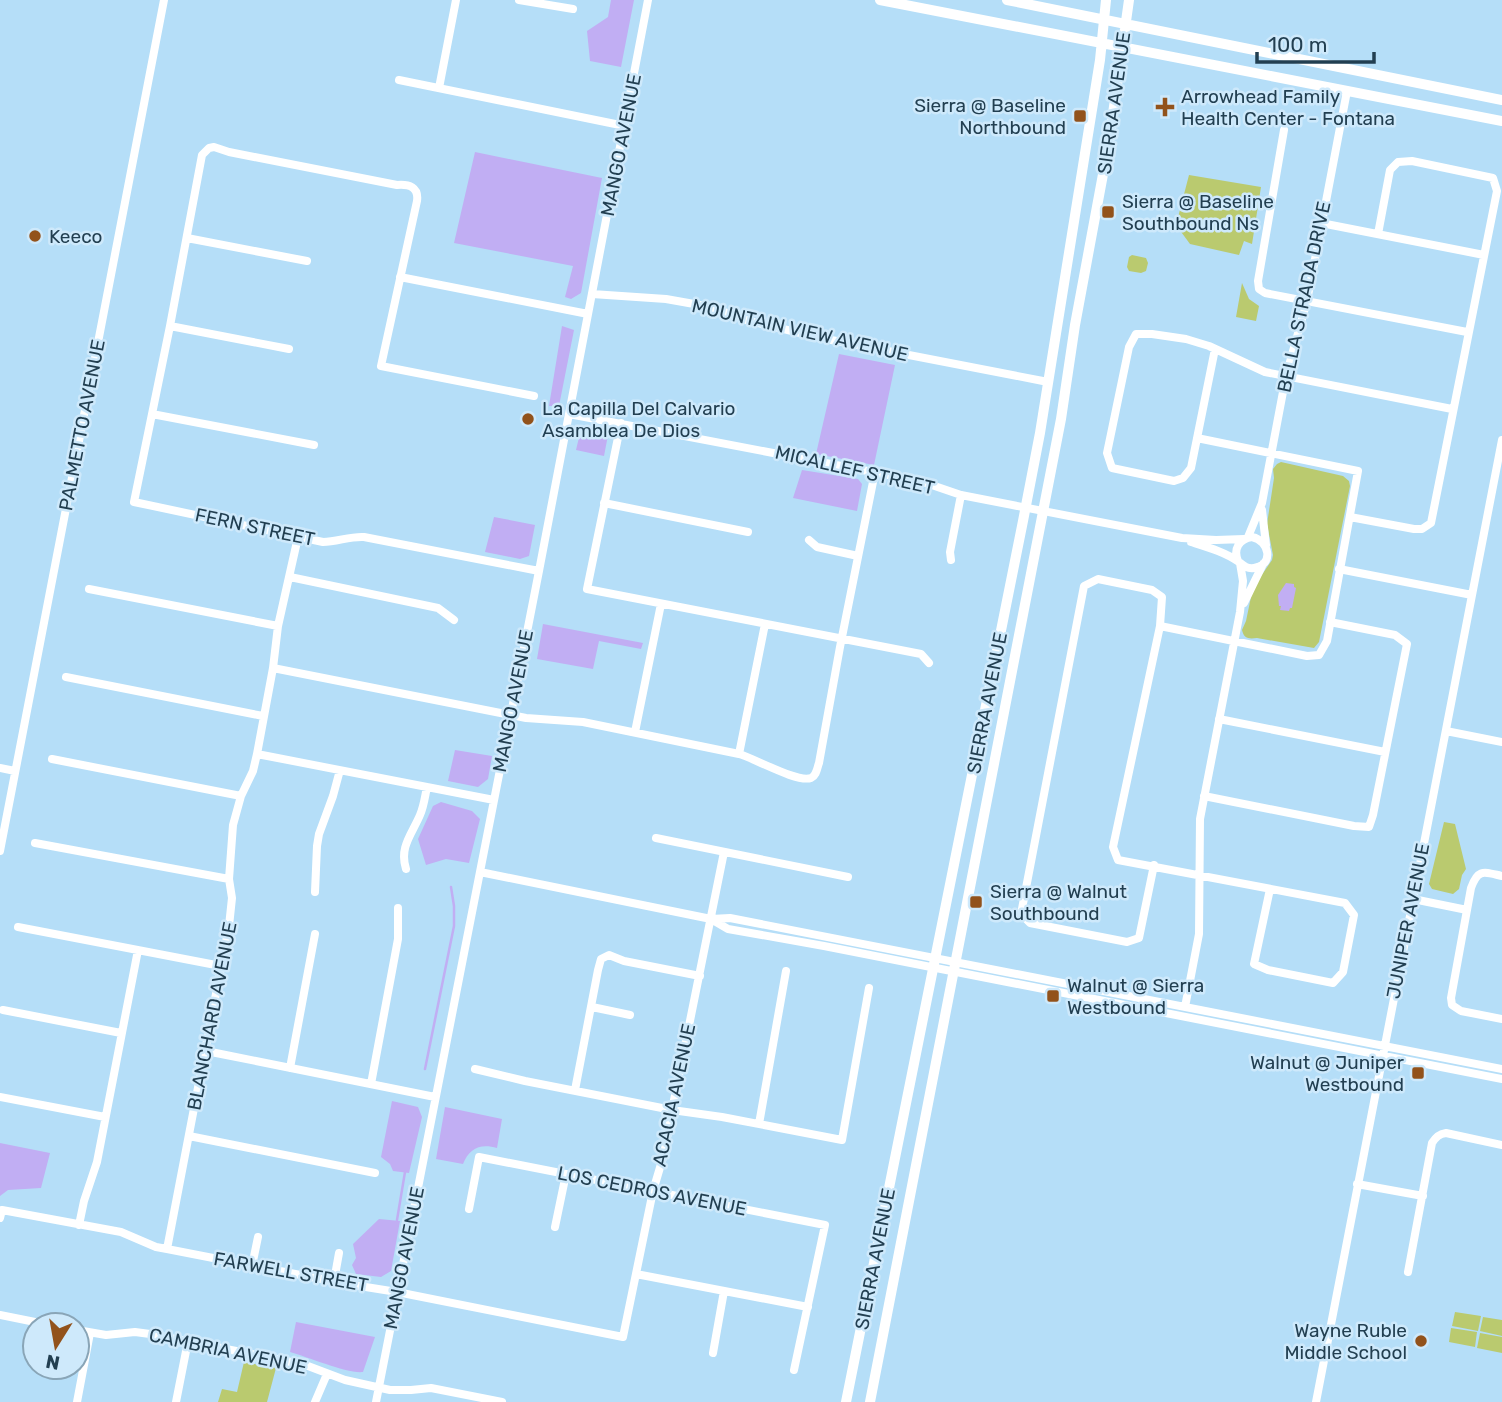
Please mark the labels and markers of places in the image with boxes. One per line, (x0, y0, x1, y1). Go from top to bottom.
place label: Arrowhead Family Health Center - Fontana (1181, 85, 1395, 130)
place label: Sierra @ Baseline Northbound (914, 94, 1066, 139)
marker: Arrowhead Family Health Center - Fontana (1155, 97, 1175, 117)
marker: Sierra @ Baseline Northbound (1072, 108, 1088, 124)
place label: Sierra @ Baseline Southbound Ns (1122, 190, 1274, 235)
marker: Sierra @ Baseline Southbound Ns (1100, 204, 1116, 220)
place label: Keeco (49, 225, 103, 248)
marker: Keeco (27, 228, 43, 244)
place label: La Capilla Del Calvario Asamblea De Dios (542, 397, 735, 442)
marker: La Capilla Del Calvario Asamblea De Dios (520, 411, 536, 427)
place label: Sierra @ Walnut Southbound (990, 880, 1127, 925)
marker: Sierra @ Walnut Southbound (968, 894, 984, 910)
place label: Walnut @ Sierra Westbound (1067, 974, 1204, 1019)
marker: Walnut @ Sierra Westbound (1045, 988, 1061, 1004)
place label: Walnut @ Juniper Westbound (1250, 1051, 1405, 1096)
marker: Walnut @ Juniper Westbound (1410, 1065, 1426, 1081)
place label: Wayne Ruble Middle School (1284, 1319, 1407, 1364)
marker: Wayne Ruble Middle School (1413, 1333, 1429, 1349)

